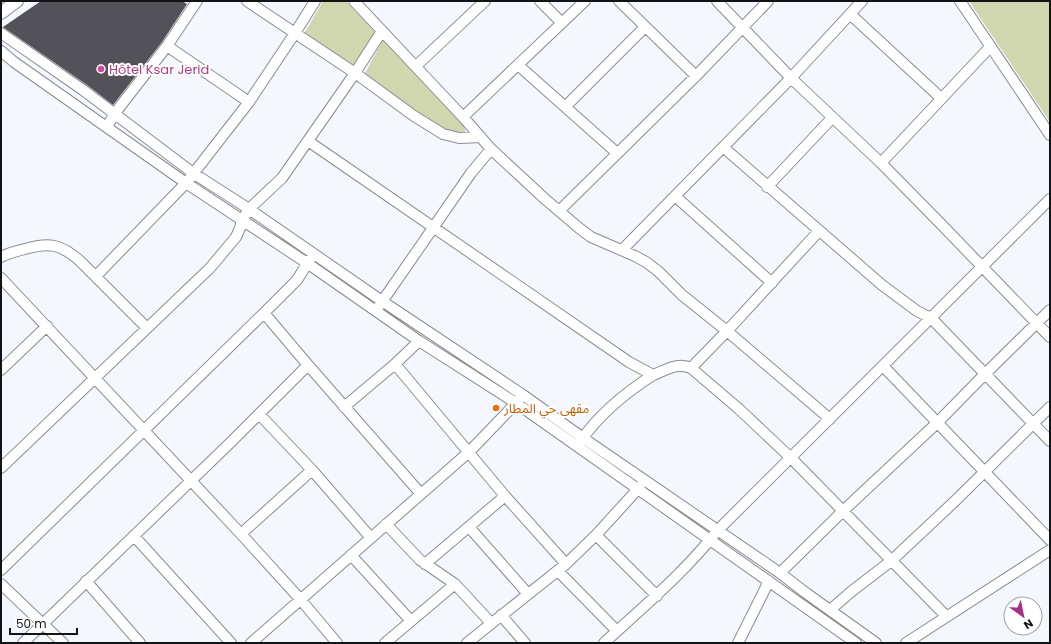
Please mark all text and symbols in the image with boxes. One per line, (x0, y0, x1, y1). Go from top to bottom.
place label: Hôtel Ksar Jerid (109, 60, 209, 79)
marker: Hôtel Ksar Jerid (96, 64, 106, 74)
place label: مقهى حي المطار (503, 399, 590, 419)
marker: مقهى حي المطار (491, 403, 501, 413)
north arrow (1003, 596, 1043, 636)
scale bar (10, 610, 77, 636)
text: 50 m (16, 615, 47, 632)
text: N (1021, 615, 1036, 633)

